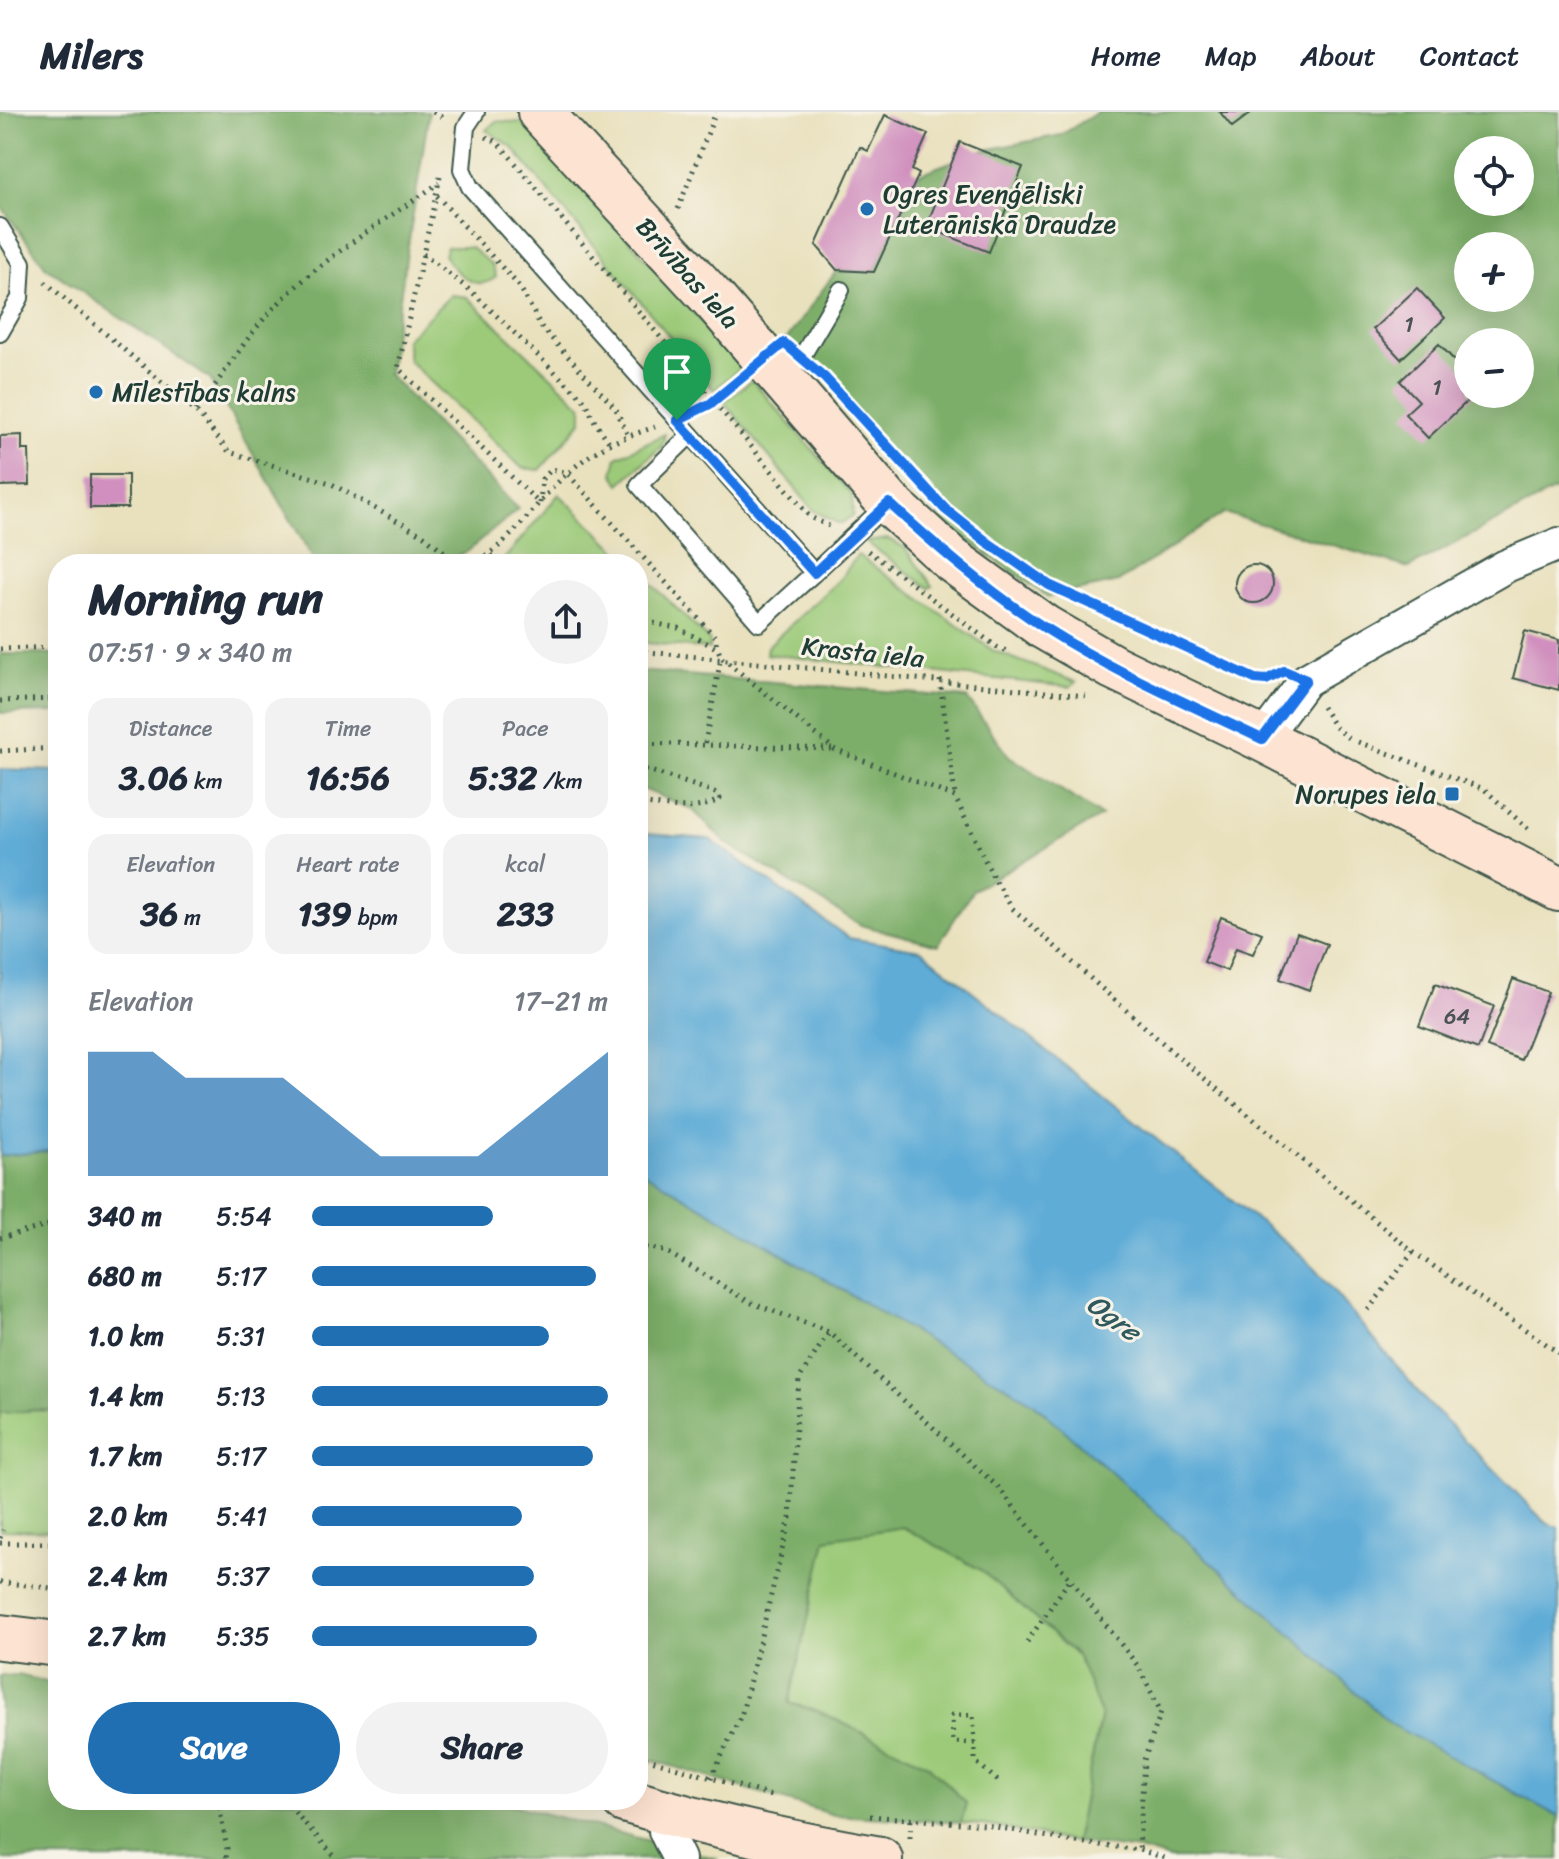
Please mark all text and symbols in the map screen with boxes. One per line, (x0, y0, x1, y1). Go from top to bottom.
text: Milers (40, 22, 143, 89)
text: Home (1091, 31, 1161, 80)
text: Map (1205, 31, 1256, 80)
text: About (1300, 31, 1376, 80)
text: Contact (1420, 31, 1519, 80)
map controls (1454, 136, 1534, 408)
button: locate (1454, 136, 1534, 216)
place label: Ogres Evenģēliski Luterāniskā Draudze (883, 171, 1117, 247)
marker: Ogres Evenģēliski Luterāniskā Draudze (858, 200, 876, 218)
street label: Brīvības iela (624, 206, 752, 340)
button: + (1454, 232, 1534, 312)
house number: 1 (1404, 305, 1414, 344)
button: − (1454, 328, 1534, 408)
pin (643, 338, 711, 420)
icon: arrive (655, 350, 699, 394)
house number: 1 (1432, 368, 1442, 407)
place label: Mīlestības kalns (112, 369, 296, 415)
marker: Mīlestības kalns (87, 383, 105, 401)
text: Morning run (88, 560, 323, 638)
button: share (524, 580, 608, 664)
street label: Krasta iela (800, 623, 927, 681)
text: 07:51 · 9 × 340 m (88, 629, 292, 675)
text: Distance (129, 709, 212, 748)
text: Time (325, 709, 371, 748)
text: Pace (502, 709, 549, 748)
text: 3.06 (119, 748, 188, 808)
text: 16:56 (306, 748, 390, 808)
text: 5:32 (468, 748, 537, 808)
text: km (188, 762, 223, 801)
text: /km (537, 762, 583, 801)
place label: Norupes iela (1295, 771, 1436, 817)
marker: Norupes iela (1443, 785, 1461, 803)
text: Elevation (126, 845, 215, 884)
text: Heart rate (296, 845, 400, 884)
text: kcal (505, 845, 545, 884)
text: 36 (140, 884, 178, 944)
text: 139 (298, 884, 352, 944)
text: 233 (497, 884, 554, 944)
text: m (178, 898, 201, 937)
text: bpm (352, 898, 398, 937)
text: Elevation (88, 978, 193, 1024)
text: 17–21 m (514, 978, 608, 1024)
house number: 64 (1444, 997, 1470, 1036)
text: 340 m (88, 1193, 162, 1239)
text: 5:54 (216, 1193, 272, 1239)
text: 680 m (88, 1253, 162, 1299)
text: 5:17 (216, 1253, 266, 1299)
water label: Ogre (1076, 1280, 1154, 1356)
text: 1.0 km (88, 1313, 164, 1359)
text: 5:31 (216, 1313, 265, 1359)
text: 1.4 km (88, 1373, 164, 1419)
text: 5:13 (216, 1373, 265, 1419)
text: 1.7 km (88, 1433, 162, 1479)
text: 5:17 (216, 1433, 266, 1479)
text: 2.0 km (88, 1493, 168, 1539)
text: 5:41 (216, 1493, 267, 1539)
text: 2.4 km (88, 1553, 168, 1599)
text: 5:37 (216, 1553, 269, 1599)
text: 2.7 km (88, 1613, 166, 1659)
text: 5:35 (216, 1613, 270, 1659)
button: Save (88, 1702, 340, 1794)
button: Share (356, 1702, 608, 1794)

